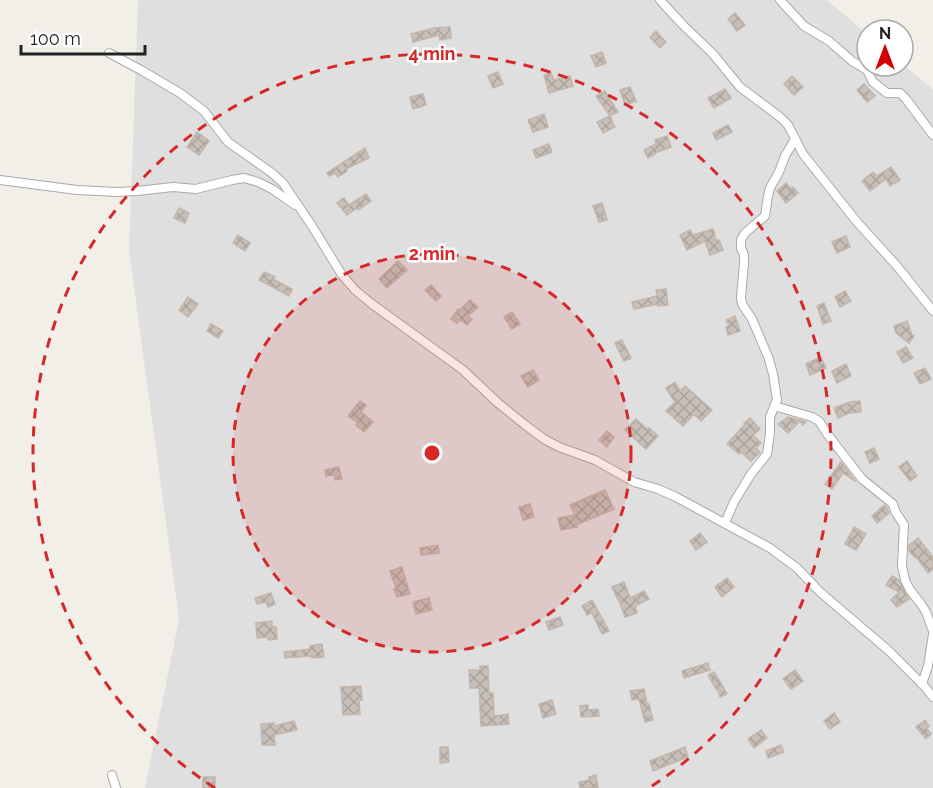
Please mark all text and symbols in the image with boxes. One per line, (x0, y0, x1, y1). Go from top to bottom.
scale bar (21, 18, 146, 56)
north arrow (855, 18, 915, 78)
text: N (879, 24, 891, 43)
text: 100 m (30, 28, 81, 49)
text: 4 min (409, 43, 455, 64)
text: 2 min (409, 243, 455, 264)
centre of rings (422, 443, 442, 463)

